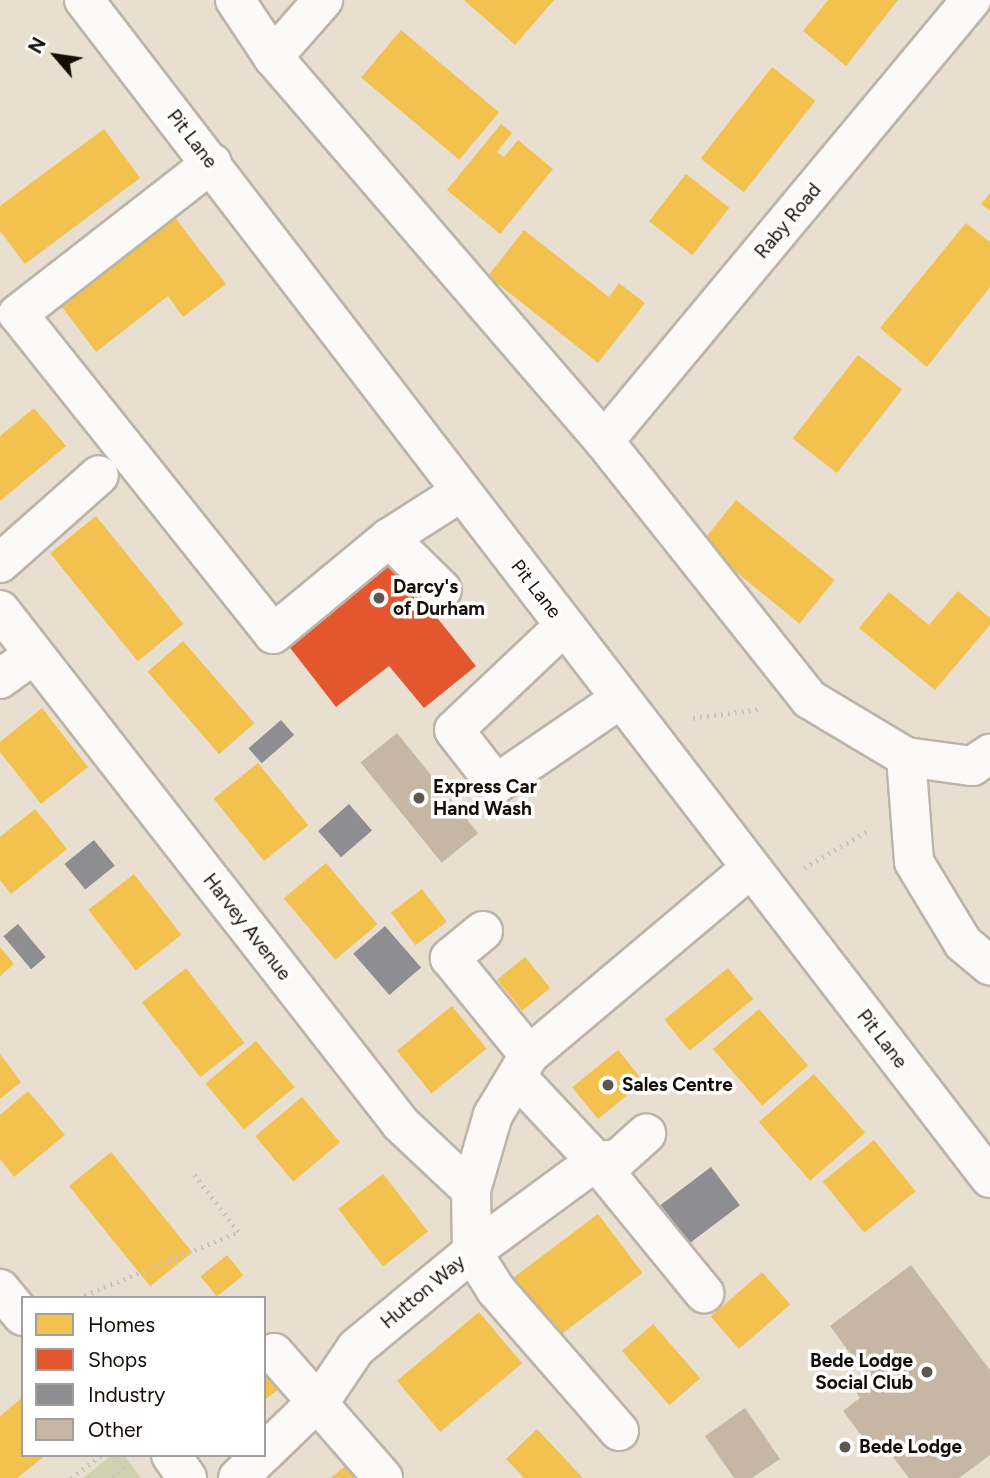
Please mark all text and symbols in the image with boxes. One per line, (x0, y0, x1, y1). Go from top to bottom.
north arrow (21, 21, 91, 91)
text: N (24, 34, 51, 58)
street label: Pit Lane (162, 105, 222, 173)
street label: Raby Road (750, 179, 826, 263)
street label: Pit Lane (506, 555, 566, 623)
place label: Darcy's of Durham (393, 576, 485, 620)
marker: Darcy's of Durham (371, 590, 387, 606)
place label: Express Car Hand Wash (433, 776, 537, 820)
marker: Express Car Hand Wash (411, 790, 427, 806)
street label: Harvey Avenue (198, 869, 296, 985)
street label: Pit Lane (852, 1005, 912, 1073)
place label: Sales Centre (622, 1074, 733, 1096)
marker: Sales Centre (600, 1077, 616, 1093)
street label: Hutton Way (376, 1250, 470, 1334)
legend (21, 1296, 266, 1457)
text: Homes (88, 1312, 155, 1337)
text: Shops (88, 1347, 147, 1372)
place label: Bede Lodge Social Club (810, 1350, 913, 1394)
marker: Bede Lodge Social Club (919, 1364, 935, 1380)
text: Industry (88, 1382, 165, 1407)
text: Other (88, 1417, 143, 1442)
place label: Bede Lodge (859, 1436, 962, 1458)
marker: Bede Lodge (837, 1439, 853, 1455)

